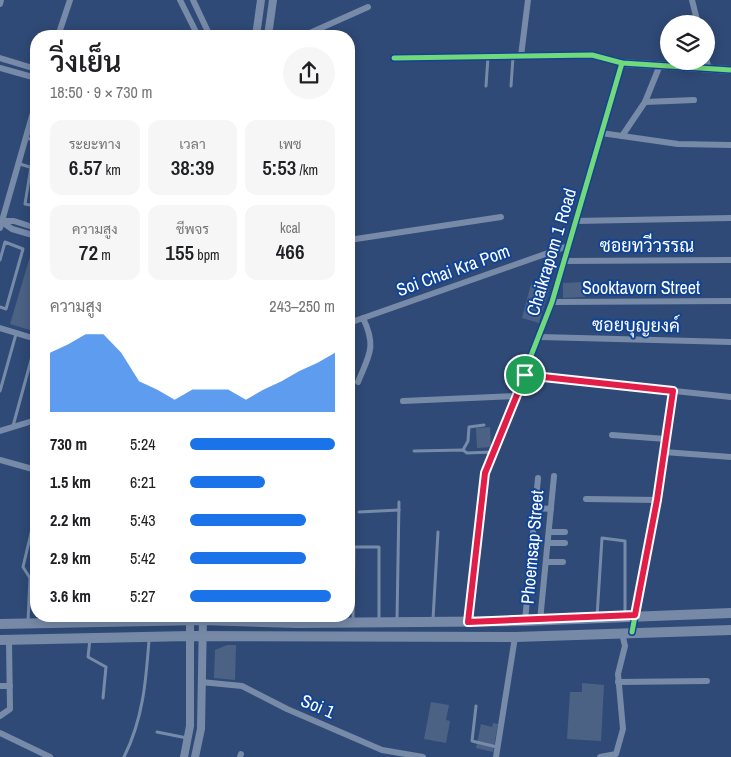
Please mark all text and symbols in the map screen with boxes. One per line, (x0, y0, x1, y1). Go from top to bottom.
map controls (660, 15, 715, 70)
button: layers (660, 15, 715, 70)
text: วิ่งเย็น (50, 43, 121, 81)
button: share (283, 47, 335, 99)
text: 18:50 · 9 × 730 m (50, 81, 153, 103)
text: ระยะทาง (69, 135, 121, 153)
text: เวลา (179, 135, 206, 153)
text: เพซ (279, 135, 302, 153)
text: 6.57 (69, 153, 102, 182)
text: 38:39 (171, 153, 214, 182)
text: 5:53 (262, 153, 296, 182)
text: km (102, 161, 121, 179)
text: /km (296, 161, 318, 179)
street label: Chaikrapom 1 Road (520, 185, 582, 319)
text: kcal (280, 219, 300, 237)
text: ความสูง (72, 220, 118, 238)
text: ชีพจร (176, 220, 209, 238)
street label: ซอยทวีวรรณ (600, 233, 694, 258)
text: 466 (276, 237, 305, 266)
text: 72 (79, 238, 98, 267)
text: 155 (165, 238, 194, 267)
street label: Soi Chai Kra Pom (393, 238, 513, 302)
text: m (98, 246, 111, 264)
text: bpm (194, 246, 220, 264)
street label: Sooktavorn Street (582, 275, 700, 300)
text: ความสูง (50, 295, 102, 317)
text: 243–250 m (269, 295, 335, 317)
street label: ซอยบุญยงค์ (592, 312, 680, 338)
pin (504, 354, 546, 396)
icon: arrive (511, 361, 539, 389)
text: 730 m (50, 433, 87, 455)
text: 5:24 (130, 433, 156, 455)
text: 1.5 km (50, 471, 91, 493)
text: 6:21 (130, 471, 156, 493)
street label: Phoemsap Street (515, 489, 549, 605)
text: 2.2 km (50, 509, 91, 531)
text: 5:43 (130, 509, 156, 531)
text: 2.9 km (50, 547, 91, 569)
text: 5:42 (130, 547, 156, 569)
text: 3.6 km (50, 585, 91, 607)
text: 5:27 (130, 585, 156, 607)
street label: Soi 1 (297, 688, 339, 725)

